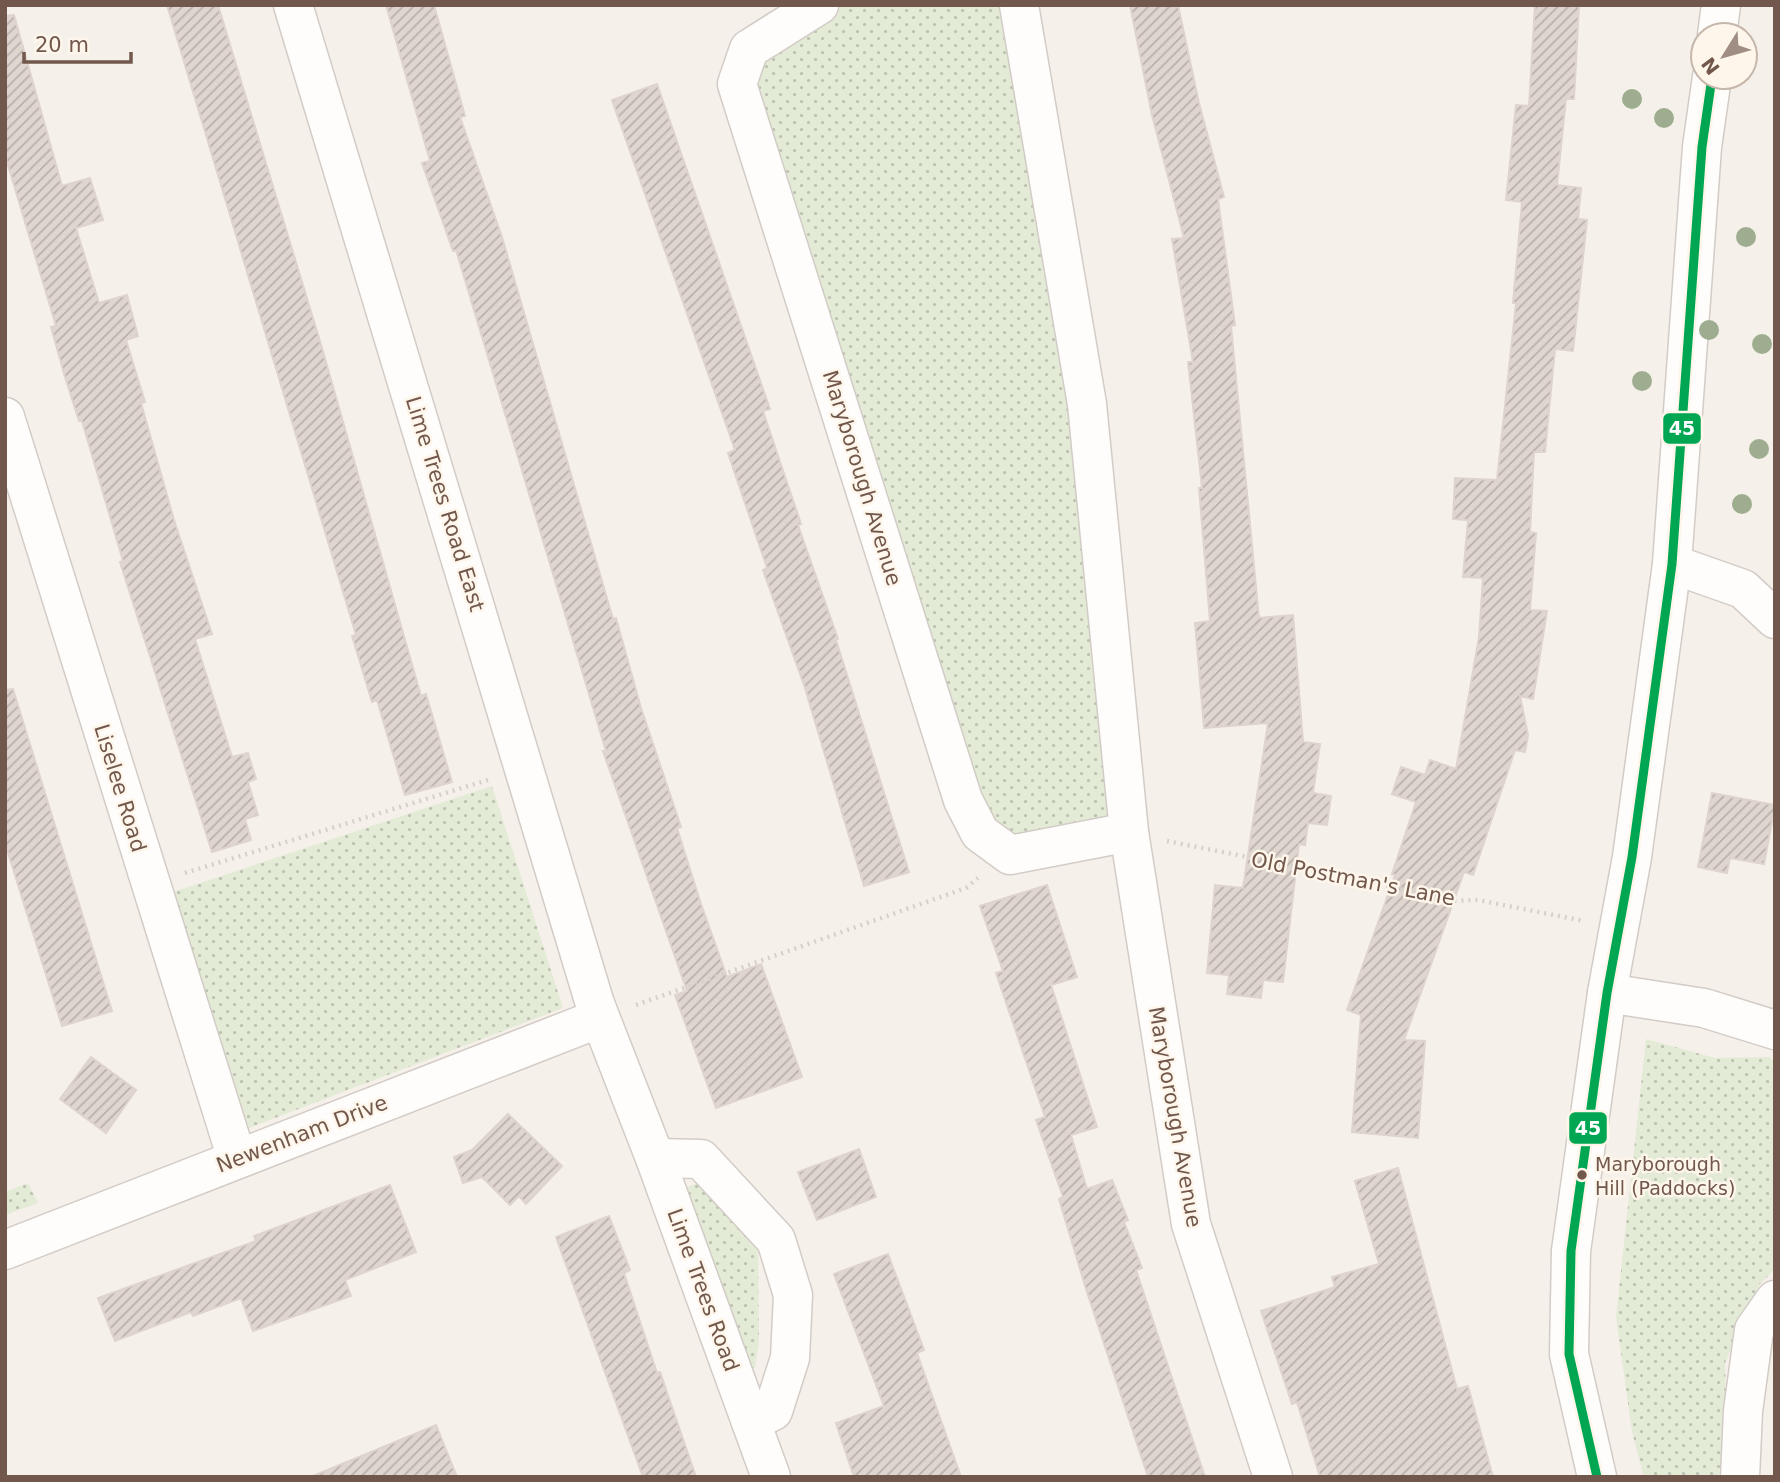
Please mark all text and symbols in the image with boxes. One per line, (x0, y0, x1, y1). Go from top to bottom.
scale bar (24, 21, 131, 65)
north arrow (1689, 21, 1759, 91)
text: 20 m (35, 33, 89, 57)
text: N (1697, 53, 1724, 79)
street label: Maryborough Avenue (818, 367, 906, 589)
street label: Lime Trees Road East (401, 394, 489, 614)
line badge: 45 (1662, 412, 1702, 445)
text: 45 (1669, 417, 1695, 439)
street label: Liselee Road (89, 721, 151, 855)
street label: Old Postman's Lane (1249, 847, 1457, 911)
street label: Maryborough Avenue (1144, 1005, 1206, 1229)
street label: Newenham Drive (213, 1090, 391, 1178)
line badge: 45 (1568, 1111, 1608, 1145)
text: 45 (1575, 1117, 1601, 1139)
place label: Maryborough Hill (Paddocks) (1595, 1153, 1735, 1199)
marker: Maryborough Hill (Paddocks) (1575, 1168, 1589, 1182)
street label: Lime Trees Road (662, 1205, 744, 1375)

